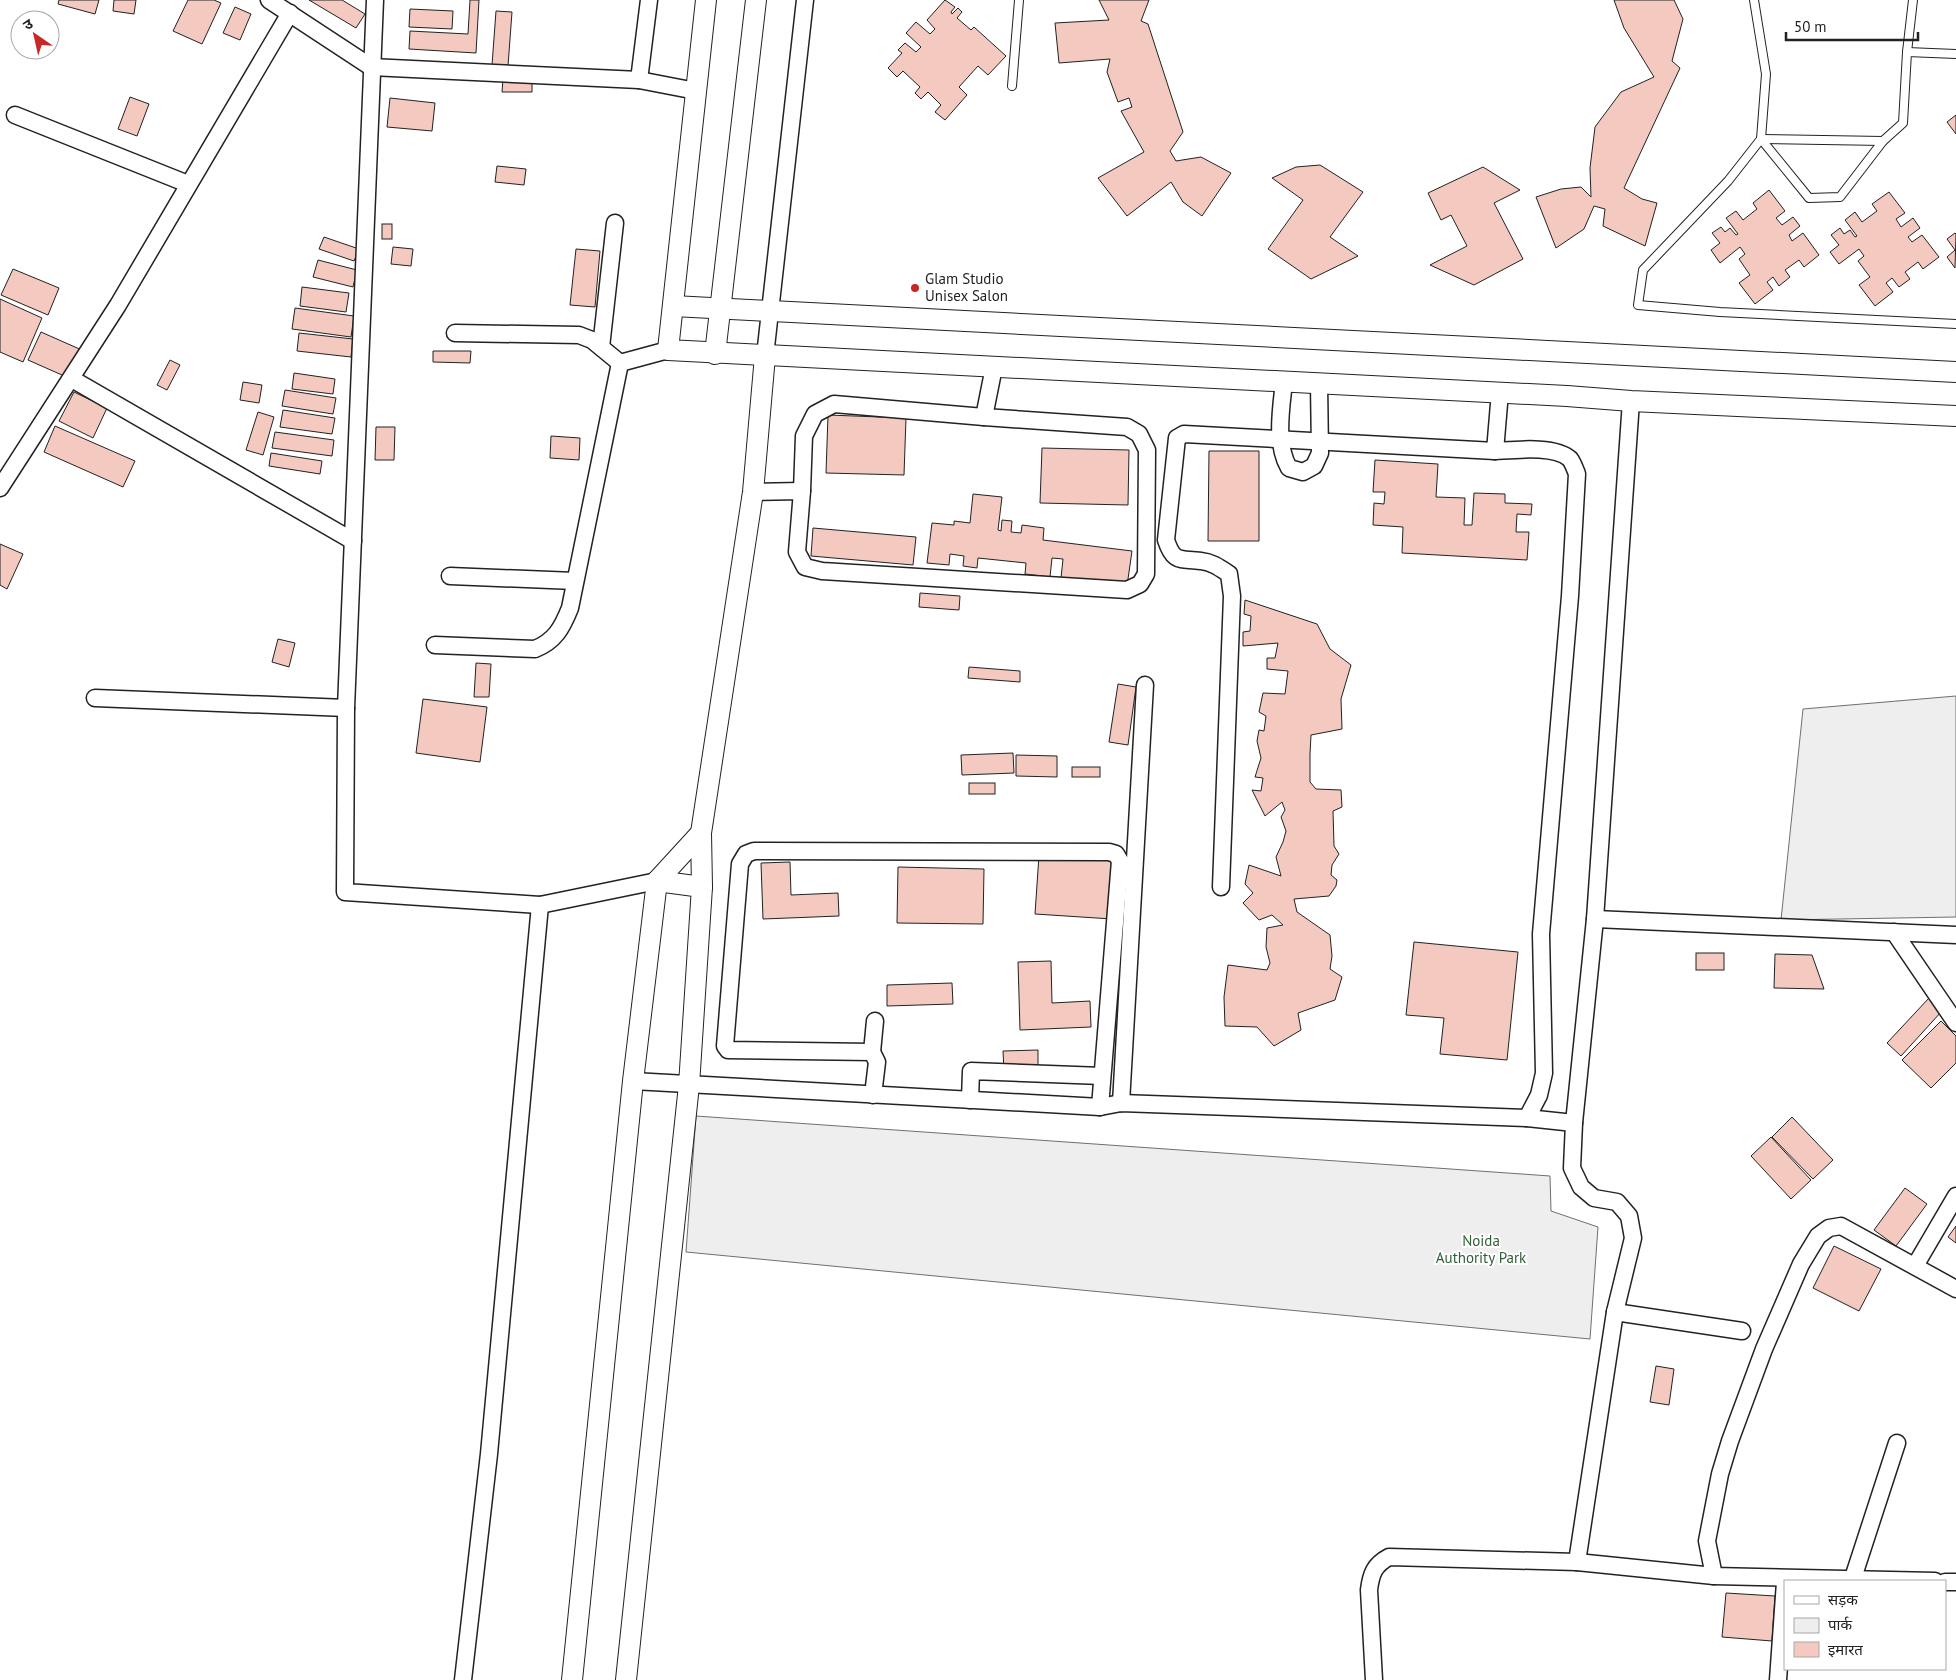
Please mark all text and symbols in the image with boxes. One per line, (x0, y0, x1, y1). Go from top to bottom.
north arrow (10, 10, 60, 60)
scale bar (1786, 10, 1918, 42)
text: उ (19, 14, 37, 34)
text: 50 m (1794, 17, 1827, 36)
place label: Glam Studio Unisex Salon (925, 269, 1008, 305)
marker: Glam Studio Unisex Salon (909, 282, 921, 294)
park label: Noida Authority Park (1436, 1231, 1527, 1267)
legend (1784, 1580, 1946, 1670)
text: सड़क (1828, 1590, 1858, 1609)
text: पार्क (1828, 1615, 1852, 1634)
text: इमारत (1828, 1640, 1863, 1659)

